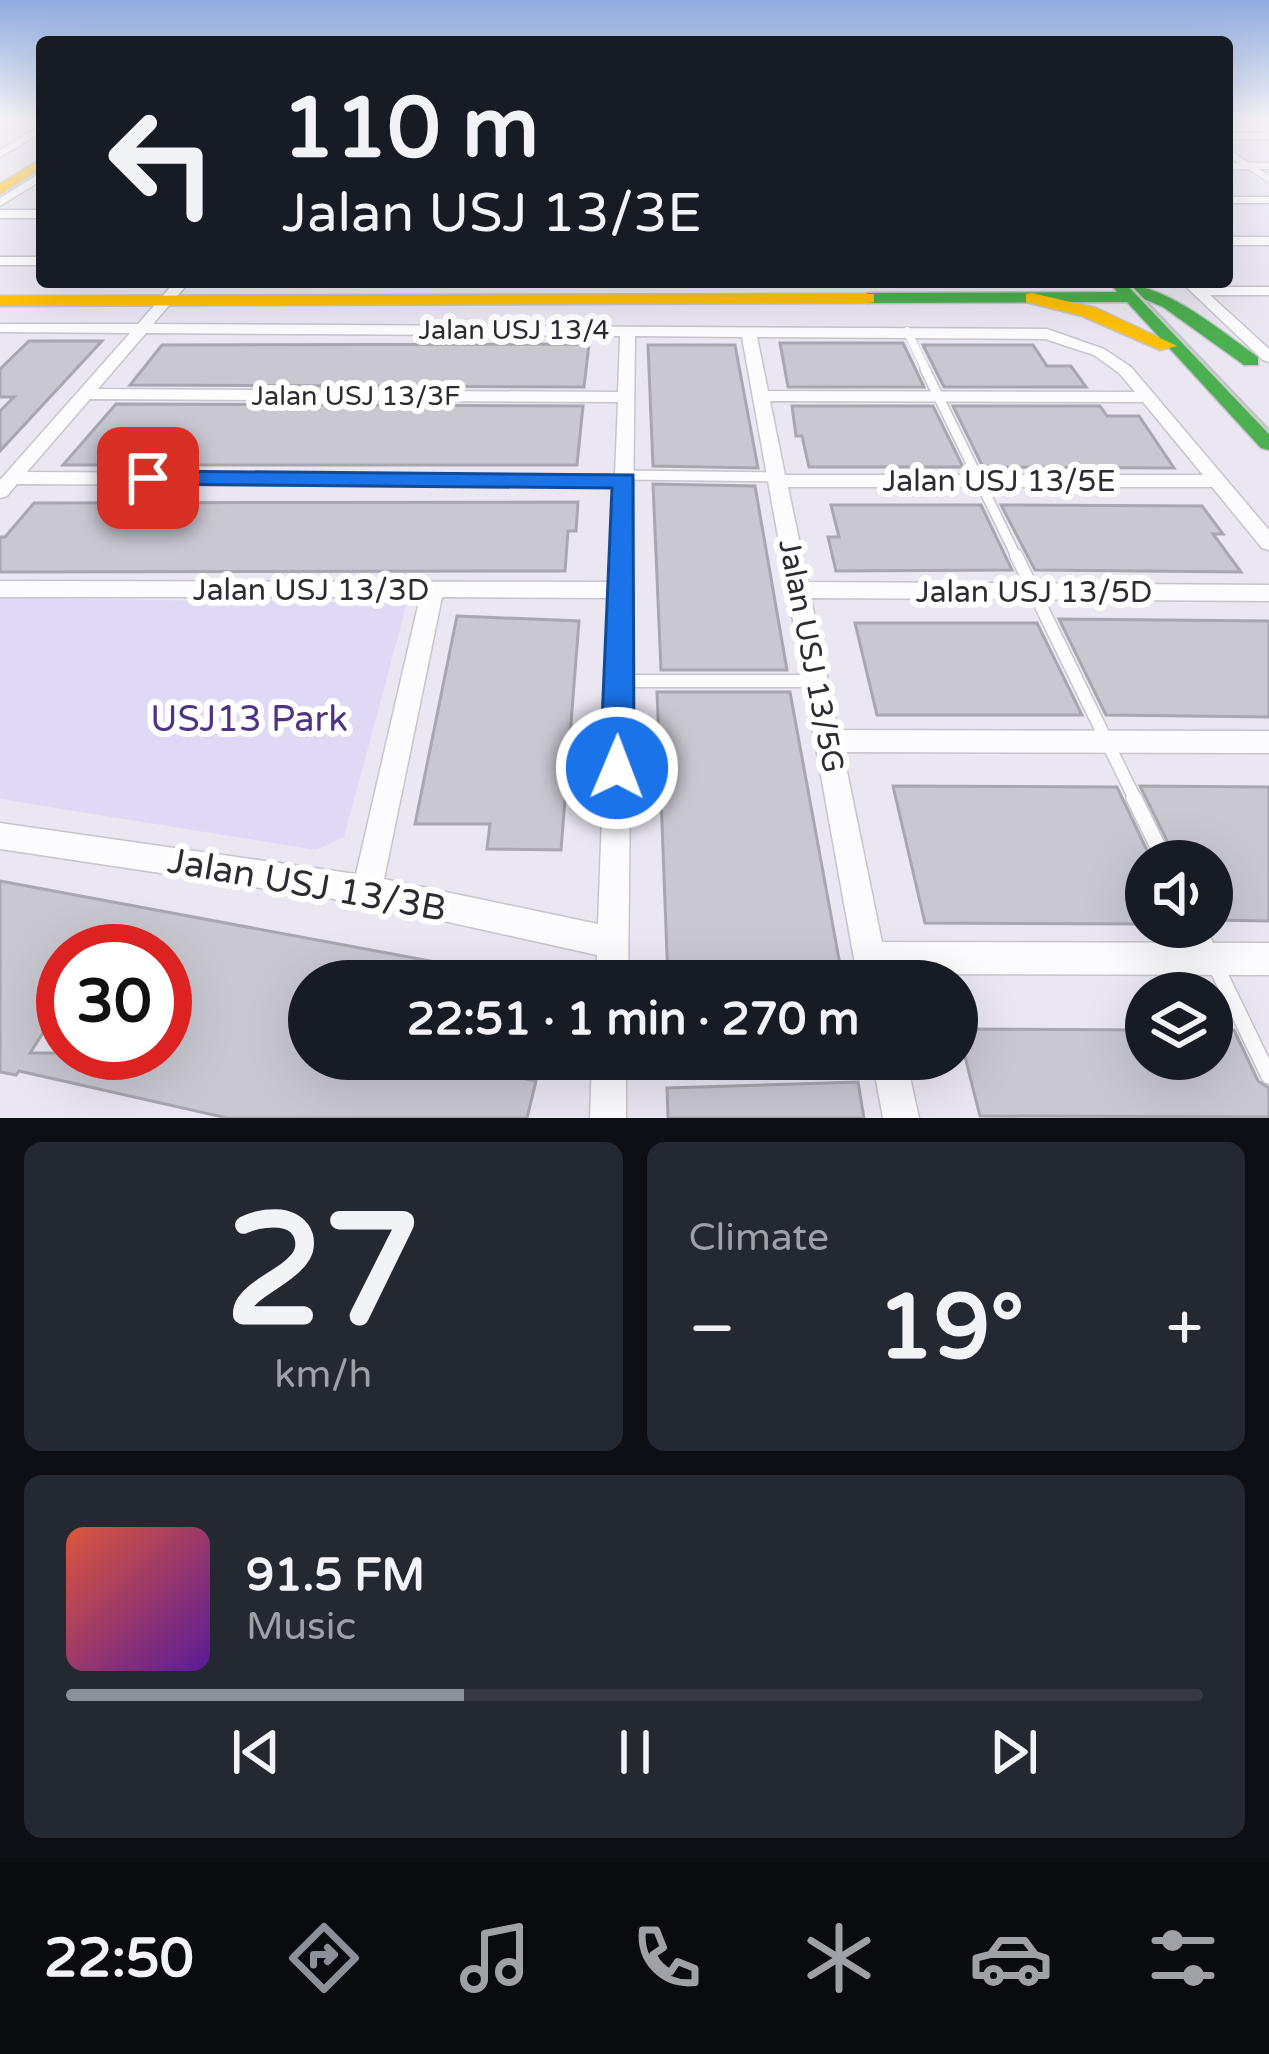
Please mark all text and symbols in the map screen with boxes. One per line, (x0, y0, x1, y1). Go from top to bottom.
text: 110 m (282, 79, 539, 180)
icon: left (84, 84, 240, 240)
text: Jalan USJ 13/3E (282, 181, 702, 246)
street label: Jalan USJ 13/4 (418, 314, 610, 347)
street label: Jalan USJ 13/3F (251, 380, 461, 413)
pin (97, 427, 199, 529)
icon: arrive (115, 445, 181, 511)
street label: Jalan USJ 13/5E (882, 463, 1116, 500)
street label: Jalan USJ 13/5G (770, 536, 852, 776)
street label: Jalan USJ 13/3D (193, 572, 429, 609)
street label: Jalan USJ 13/5D (916, 574, 1152, 611)
park label: USJ13 Park (150, 698, 348, 741)
position arrow (554, 705, 680, 831)
street label: Jalan USJ 13/3B (165, 839, 449, 931)
map controls (1125, 840, 1233, 1080)
button: sound (1125, 840, 1233, 948)
speed limit sign: 30 (36, 924, 192, 1080)
button: layers (1125, 972, 1233, 1080)
text: 22:51 · 1 min · 270 m (407, 993, 859, 1047)
text: 27 (225, 1179, 421, 1367)
text: Climate (689, 1214, 829, 1261)
text: 19° (877, 1274, 1024, 1383)
text: − (689, 1289, 736, 1369)
text: + (1166, 1289, 1203, 1369)
text: km/h (274, 1351, 372, 1398)
text: 91.5 FM (246, 1549, 425, 1603)
text: Music (246, 1603, 356, 1650)
icon: previous (223, 1719, 289, 1785)
icon: pause (602, 1719, 668, 1785)
icon: next (981, 1719, 1047, 1785)
icon: directions (282, 1916, 366, 2000)
icon: music (453, 1916, 537, 2000)
icon: phone (625, 1916, 709, 2000)
icon: climate (797, 1916, 881, 2000)
icon: car (969, 1916, 1053, 2000)
icon: filters (1141, 1916, 1225, 2000)
text: 22:50 (44, 1926, 194, 1991)

